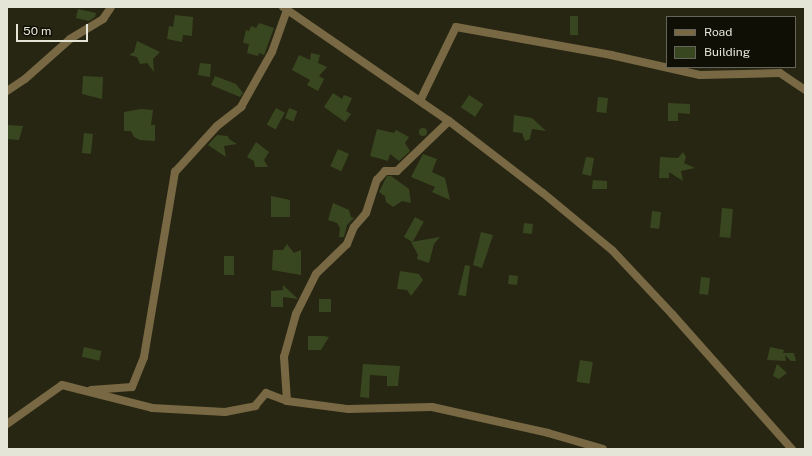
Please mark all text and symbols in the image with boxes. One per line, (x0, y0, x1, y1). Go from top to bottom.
scale bar (18, 16, 90, 42)
legend (666, 16, 796, 68)
text: 50 m (23, 24, 51, 38)
text: Road (704, 25, 732, 39)
text: Building (704, 45, 750, 59)

